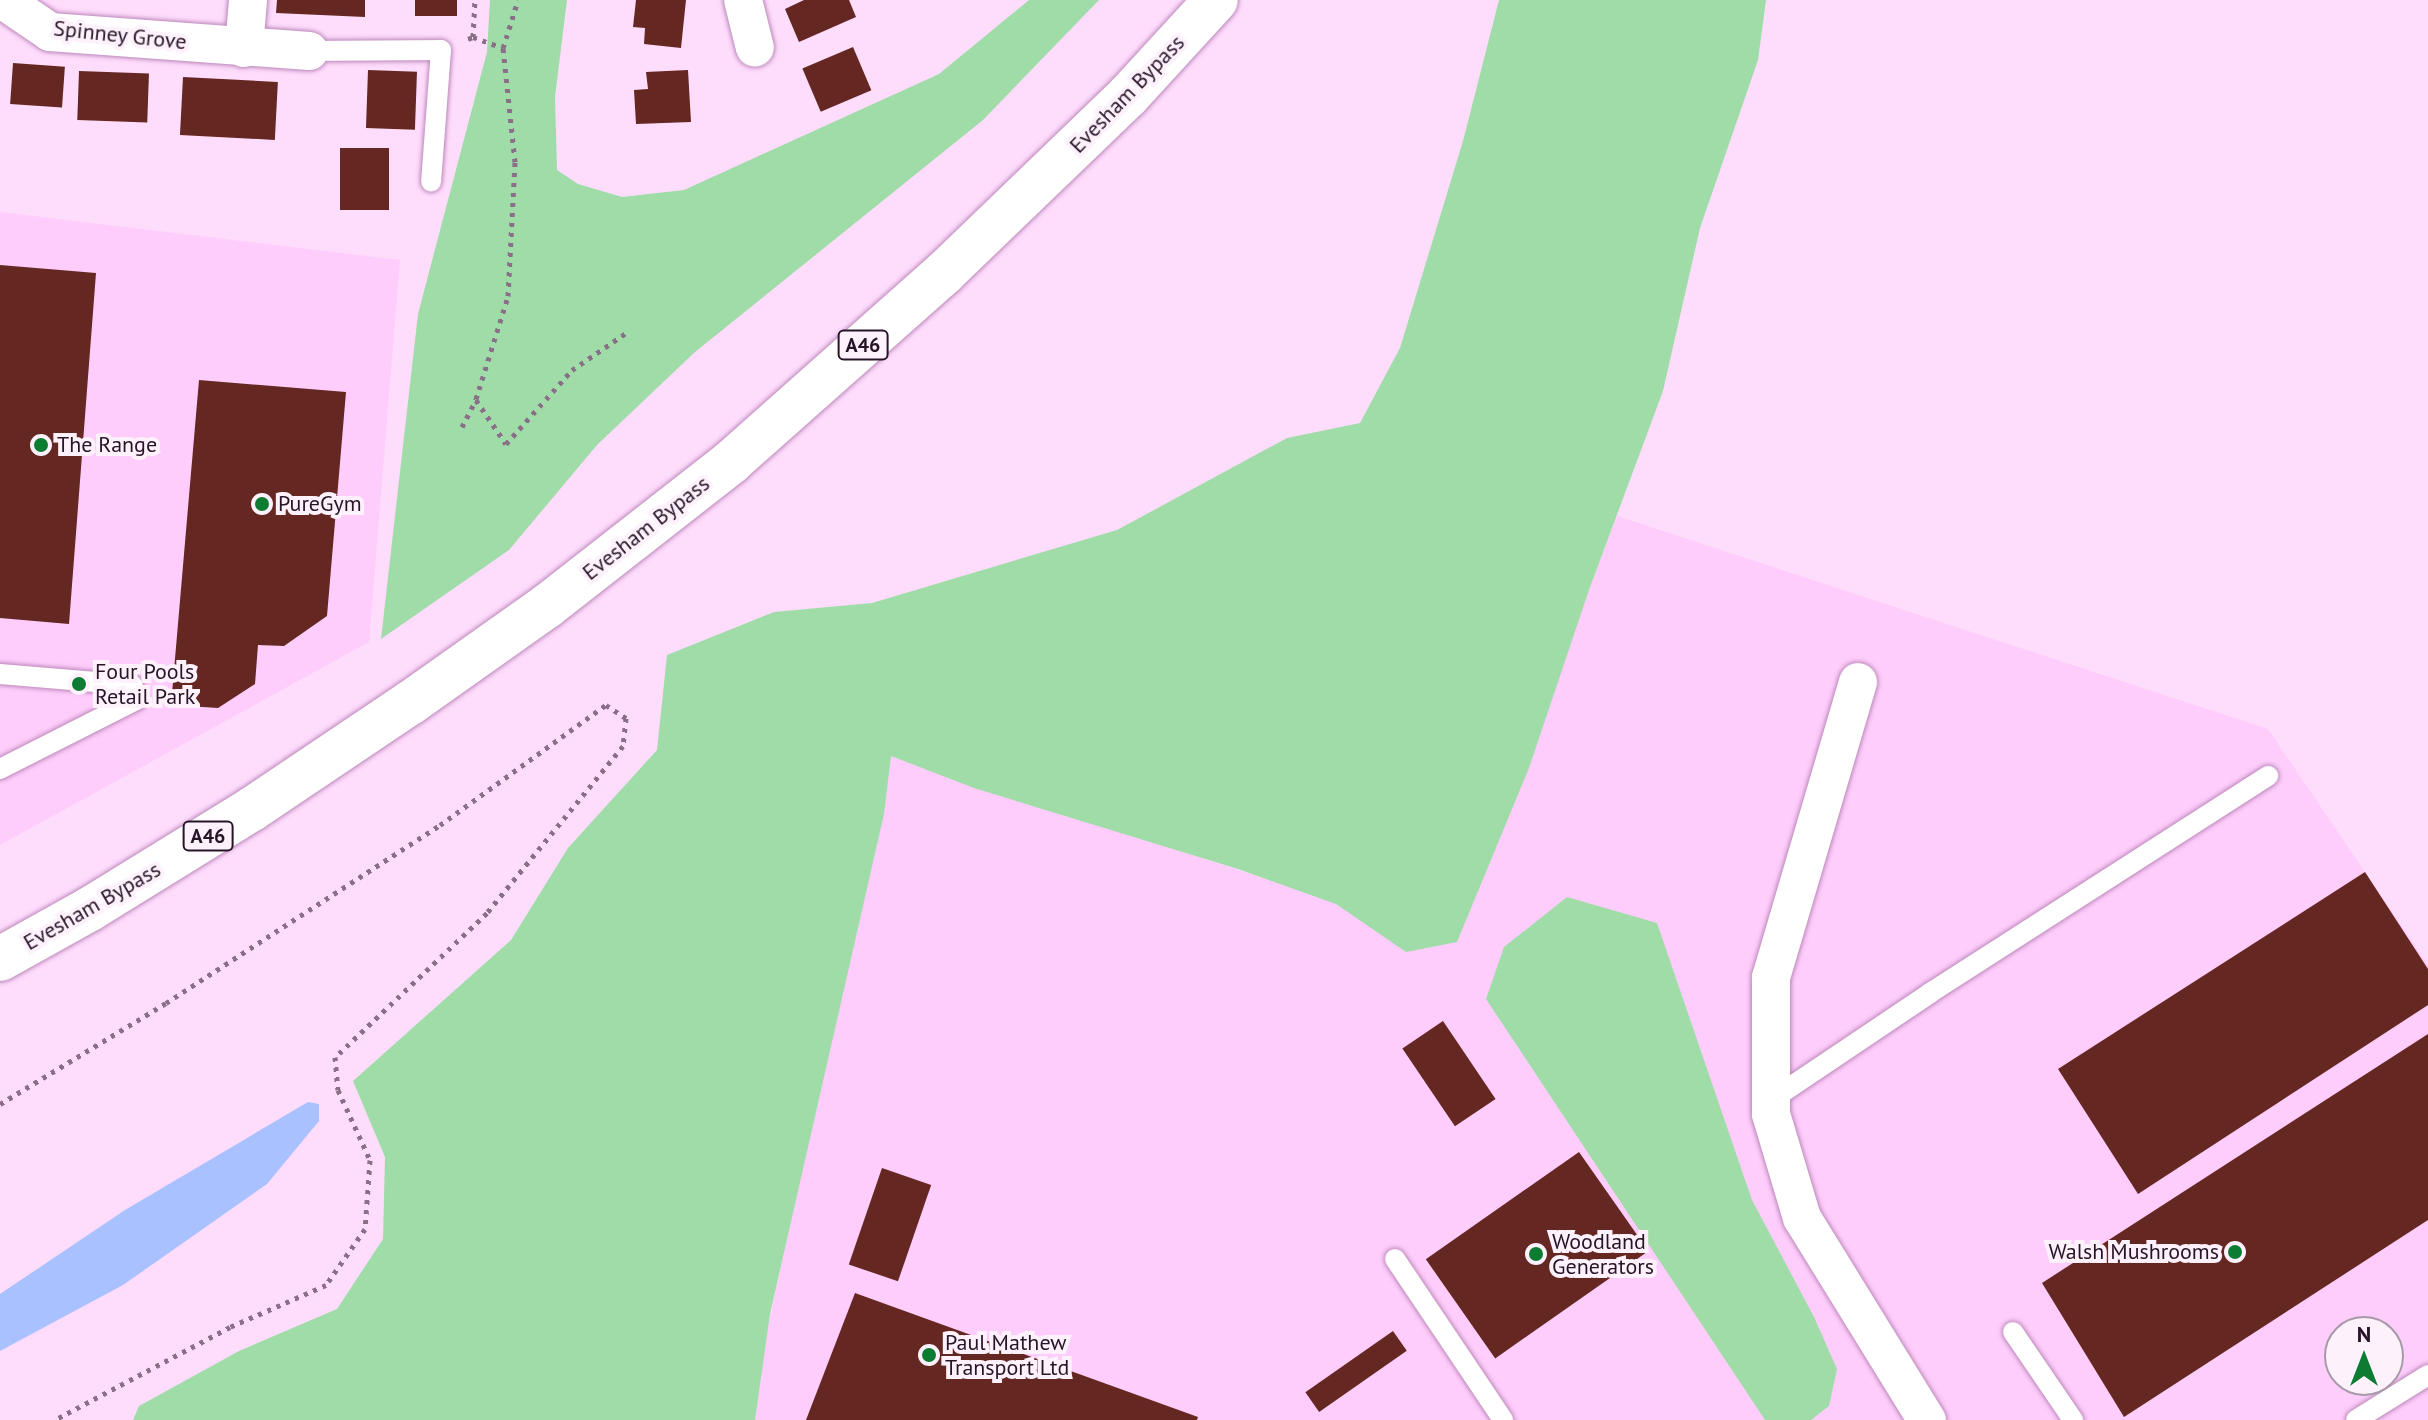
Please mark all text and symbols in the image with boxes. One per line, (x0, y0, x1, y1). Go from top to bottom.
street label: Spinney Grove (52, 15, 188, 55)
street label: Evesham Bypass (1064, 30, 1190, 158)
road number: A46 (837, 329, 889, 361)
place label: The Range (57, 432, 157, 458)
marker: The Range (32, 436, 50, 454)
street label: Evesham Bypass (577, 470, 715, 586)
place label: PureGym (278, 491, 362, 517)
marker: PureGym (253, 495, 271, 513)
place label: Four Pools Retail Park (95, 658, 195, 710)
marker: Four Pools Retail Park (70, 675, 88, 693)
road number: A46 (182, 820, 234, 852)
street label: Evesham Bypass (19, 856, 165, 956)
place label: Woodland Generators (1552, 1228, 1654, 1280)
place label: Walsh Mushrooms (2048, 1239, 2219, 1265)
marker: Walsh Mushrooms (2226, 1243, 2244, 1261)
marker: Woodland Generators (1527, 1245, 1545, 1263)
north arrow (2324, 1316, 2404, 1396)
text: N (2357, 1320, 2371, 1348)
place label: Paul Mathew Transport Ltd (945, 1329, 1069, 1380)
marker: Paul Mathew Transport Ltd (920, 1346, 938, 1364)

